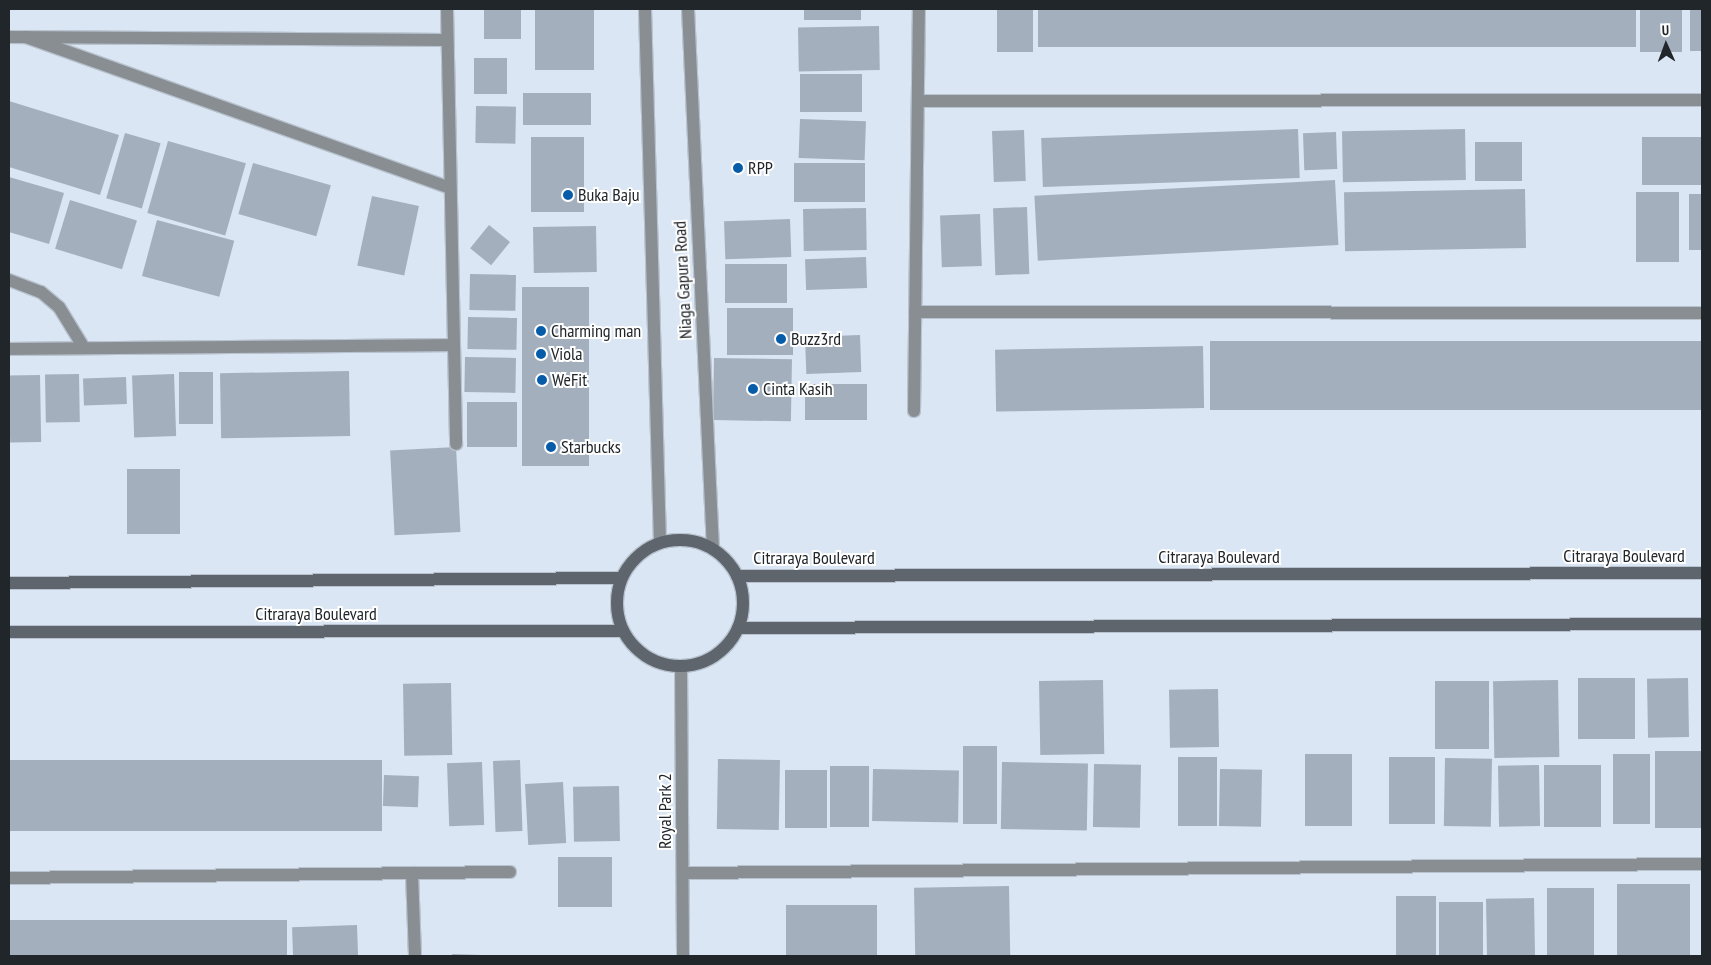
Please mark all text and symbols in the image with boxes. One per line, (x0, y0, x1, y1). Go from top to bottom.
north arrow (1641, 20, 1691, 70)
text: U (1662, 21, 1669, 39)
place label: RPP (748, 157, 773, 179)
marker: RPP (732, 162, 744, 174)
place label: Buka Baju (578, 184, 640, 206)
marker: Buka Baju (562, 189, 574, 201)
street label: Niaga Gapura Road (669, 221, 697, 339)
place label: Charming man (551, 320, 641, 342)
marker: Charming man (535, 325, 547, 337)
place label: Buzz3rd (791, 328, 841, 350)
marker: Buzz3rd (775, 333, 787, 345)
place label: Viola (551, 343, 582, 365)
marker: Viola (535, 348, 547, 360)
place label: WeFit (552, 369, 587, 391)
marker: WeFit (536, 374, 548, 386)
place label: Cinta Kasih (763, 378, 833, 400)
marker: Cinta Kasih (747, 383, 759, 395)
place label: Starbucks (561, 436, 621, 458)
marker: Starbucks (545, 441, 557, 453)
street label: Citraraya Boulevard (1563, 545, 1685, 567)
street label: Citraraya Boulevard (1158, 546, 1280, 568)
street label: Citraraya Boulevard (753, 547, 875, 569)
street label: Citraraya Boulevard (255, 603, 377, 625)
street label: Royal Park 2 (654, 773, 676, 849)

